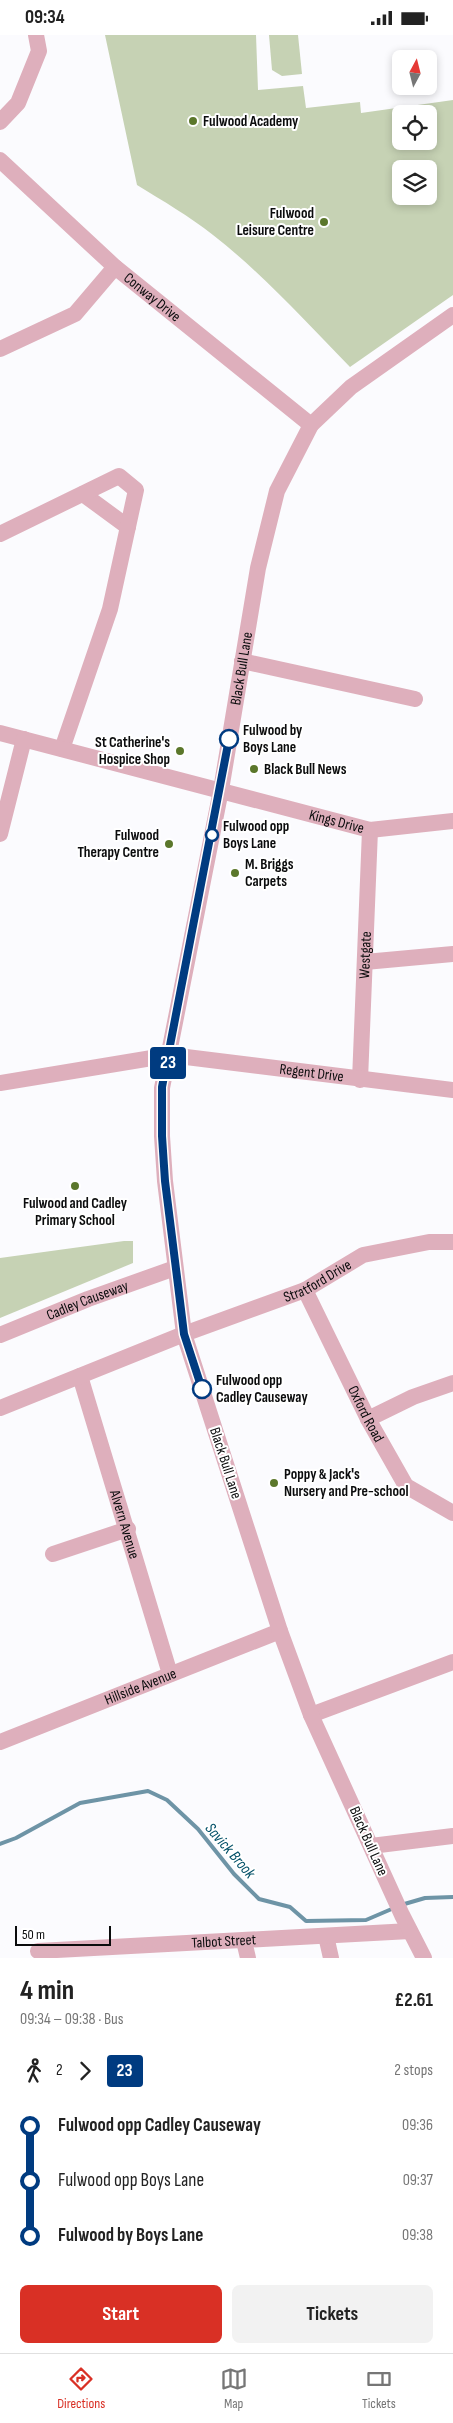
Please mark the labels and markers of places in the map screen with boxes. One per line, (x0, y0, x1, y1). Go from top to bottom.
place label: Fulwood Academy (203, 112, 299, 131)
marker: Fulwood Academy (187, 115, 199, 127)
place label: Fulwood Leisure Centre (237, 204, 314, 240)
marker: Fulwood Leisure Centre (318, 216, 330, 228)
place label: Fulwood by Boys Lane (243, 721, 303, 757)
marker: Fulwood by Boys Lane (219, 729, 239, 749)
place label: St Catherine's Hospice Shop (95, 733, 170, 769)
marker: St Catherine's Hospice Shop (174, 745, 186, 757)
place label: Black Bull News (264, 760, 347, 779)
marker: Black Bull News (248, 763, 260, 775)
place label: Fulwood opp Boys Lane (223, 817, 289, 853)
place label: Fulwood Therapy Centre (77, 826, 159, 862)
marker: Fulwood opp Boys Lane (205, 828, 219, 842)
marker: Fulwood Therapy Centre (163, 838, 175, 850)
place label: M. Briggs Carpets (245, 855, 294, 891)
marker: M. Briggs Carpets (229, 867, 241, 879)
marker: Fulwood and Cadley Primary School (69, 1180, 81, 1192)
place label: Fulwood and Cadley Primary School (23, 1194, 128, 1230)
place label: Fulwood opp Cadley Causeway (216, 1371, 308, 1407)
marker: Fulwood opp Cadley Causeway (192, 1379, 212, 1399)
place label: Poppy & Jack's Nursery and Pre-school (284, 1465, 409, 1501)
marker: Poppy & Jack's Nursery and Pre-school (268, 1477, 280, 1489)

